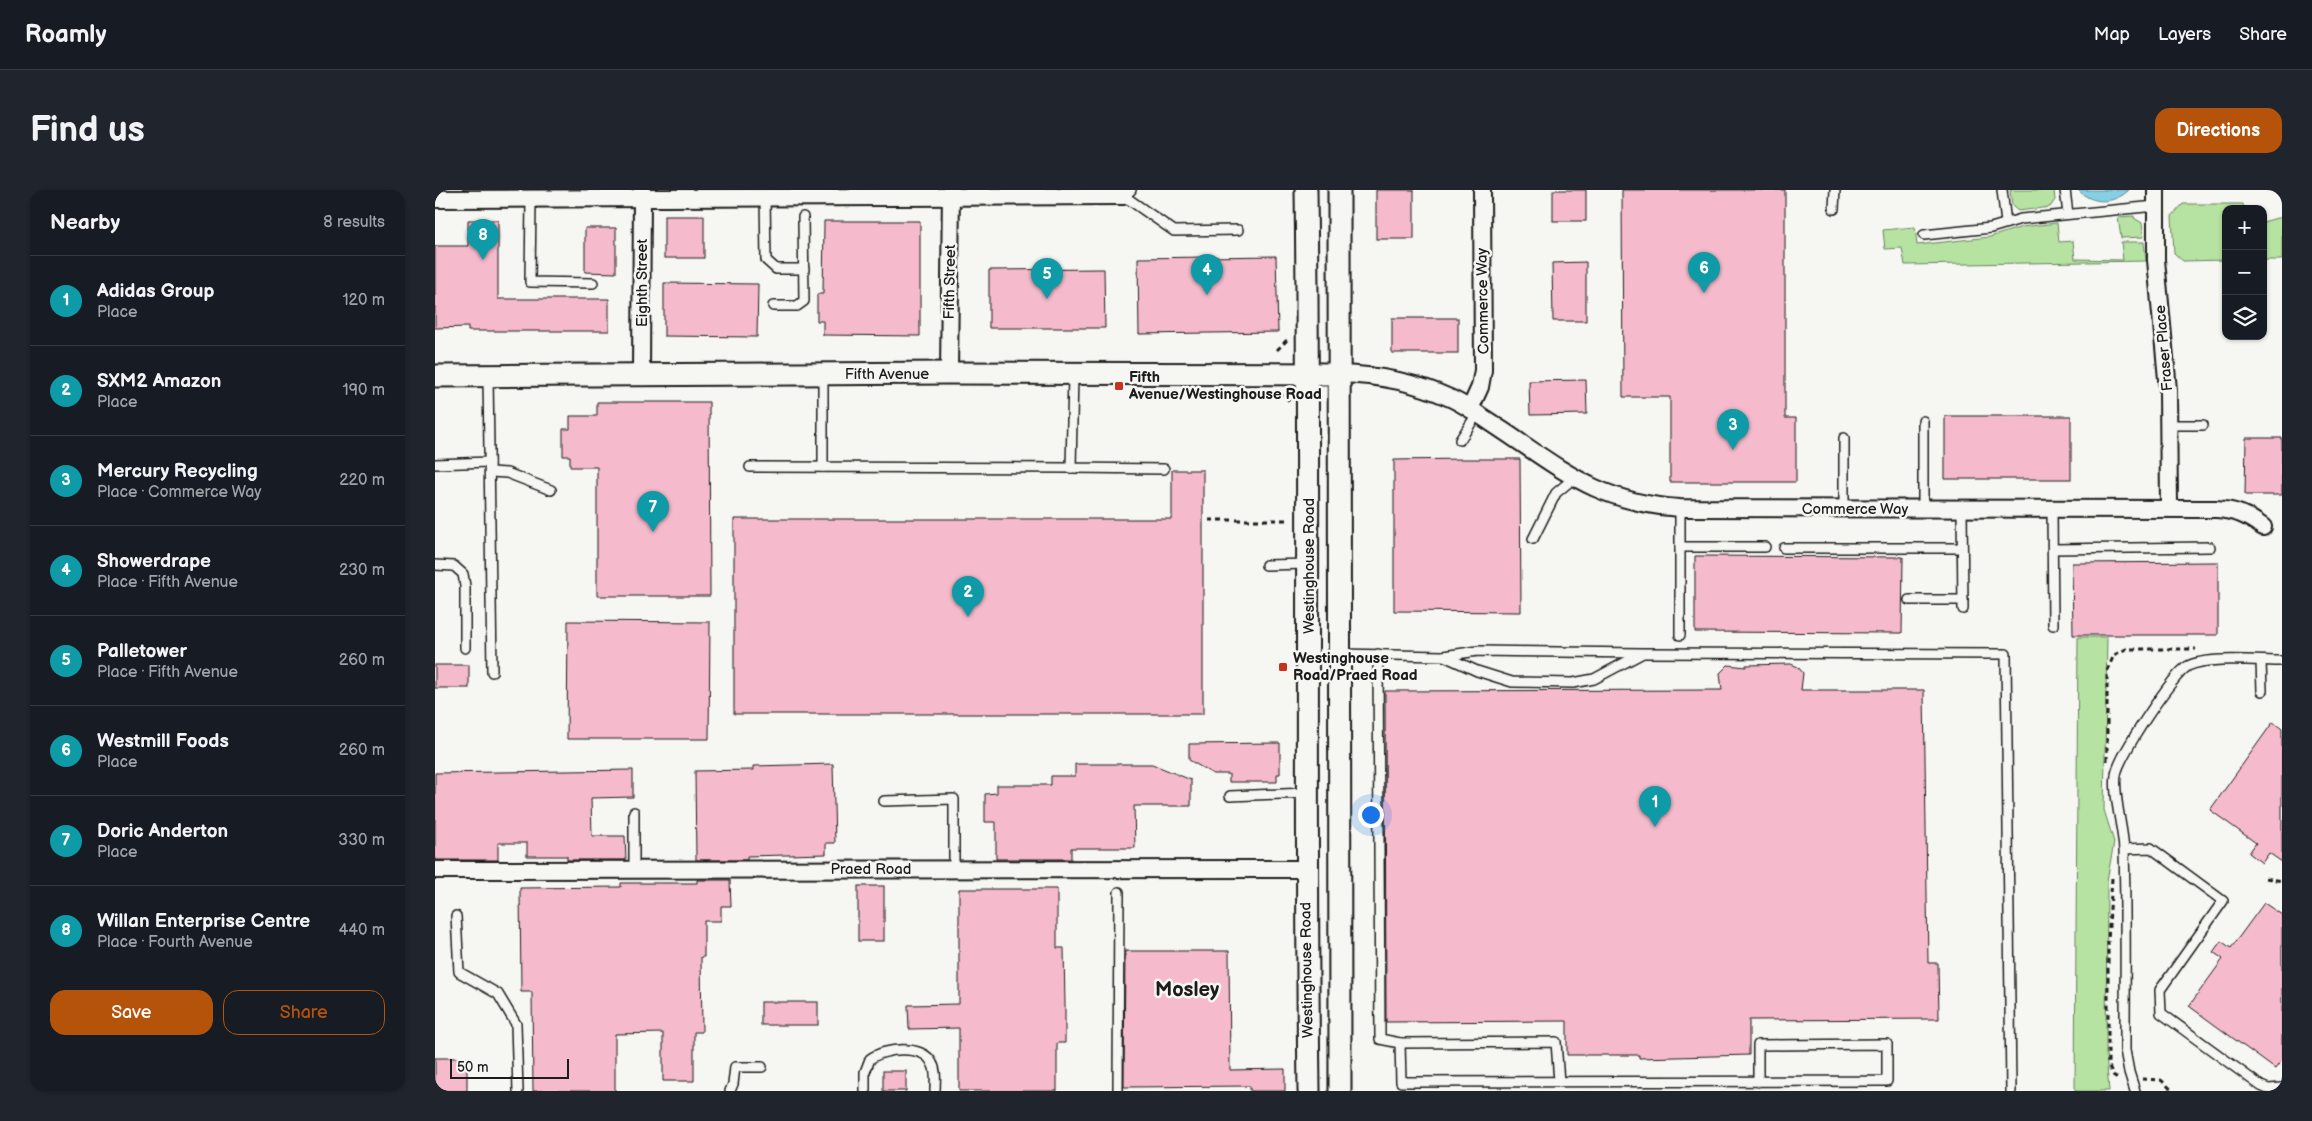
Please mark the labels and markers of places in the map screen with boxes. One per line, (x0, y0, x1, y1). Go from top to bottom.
pin: 8 (467, 219, 499, 260)
pin: 6 (1688, 252, 1720, 293)
pin: 4 (1191, 254, 1223, 295)
pin: 5 (1031, 258, 1063, 299)
place label: Fifth Avenue/Westinghouse Road (1128, 368, 1322, 404)
marker: Fifth Avenue/Westinghouse Road (1113, 380, 1125, 392)
pin: 3 (1717, 409, 1749, 450)
pin: 7 (637, 491, 669, 532)
pin: 2 (952, 576, 984, 617)
place label: Westinghouse Road/Praed Road (1293, 649, 1418, 685)
marker: Westinghouse Road/Praed Road (1277, 661, 1289, 673)
pin: 1 (1639, 786, 1671, 827)

